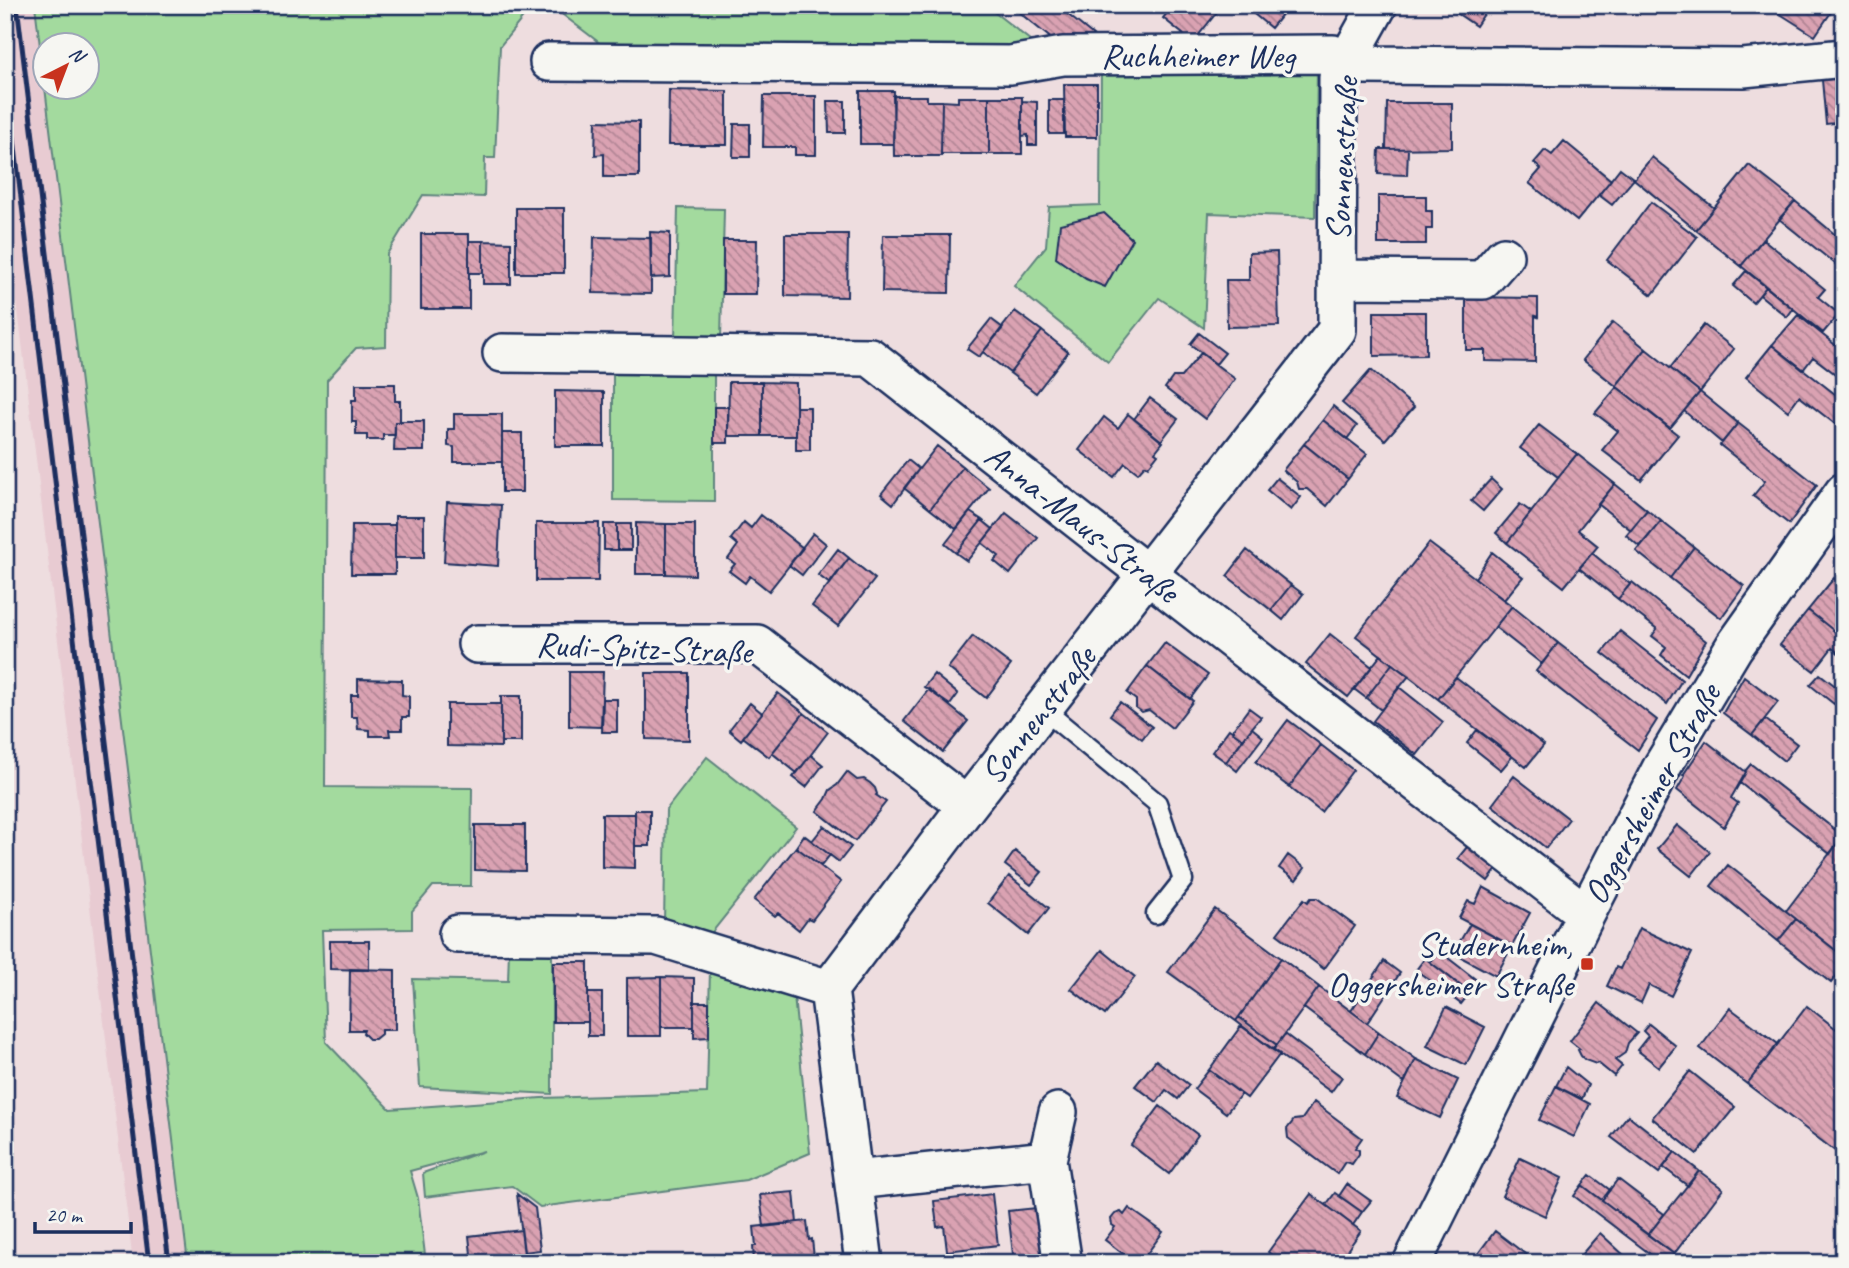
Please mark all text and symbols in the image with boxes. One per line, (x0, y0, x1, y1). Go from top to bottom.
north arrow (32, 32, 102, 102)
street label: Ruchheimer Weg (1101, 33, 1298, 78)
text: N (64, 41, 92, 69)
street label: Sonnenstraße (1315, 74, 1369, 242)
street label: Anna-Maus-Straße (976, 433, 1190, 615)
street label: Rudi-Spitz-Straße (535, 622, 755, 674)
street label: Sonnenstraße (970, 635, 1108, 793)
street label: Oggersheimer Straße (1573, 674, 1732, 912)
place label: Studernheim, Oggersheimer Straße (1328, 922, 1576, 1007)
marker: Studernheim, Oggersheimer Straße (1579, 956, 1595, 972)
scale bar (35, 1191, 131, 1235)
text: 20 m (46, 1202, 84, 1228)

